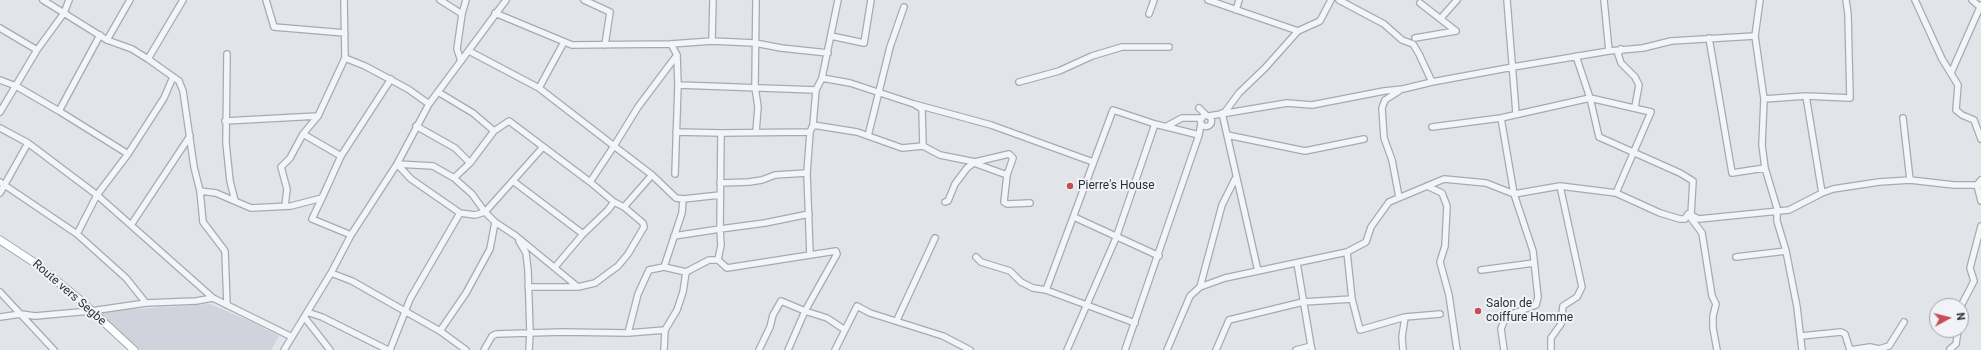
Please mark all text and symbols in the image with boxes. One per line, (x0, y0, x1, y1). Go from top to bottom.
place label: Pierre's House (1078, 179, 1155, 193)
marker: Pierre's House (1065, 181, 1075, 191)
street label: Route vers Segbe (29, 257, 109, 329)
place label: Salon de coiffure Homme (1486, 297, 1573, 325)
north arrow (1929, 298, 1969, 338)
marker: Salon de coiffure Homme (1473, 306, 1483, 316)
text: N (1953, 312, 1967, 321)

